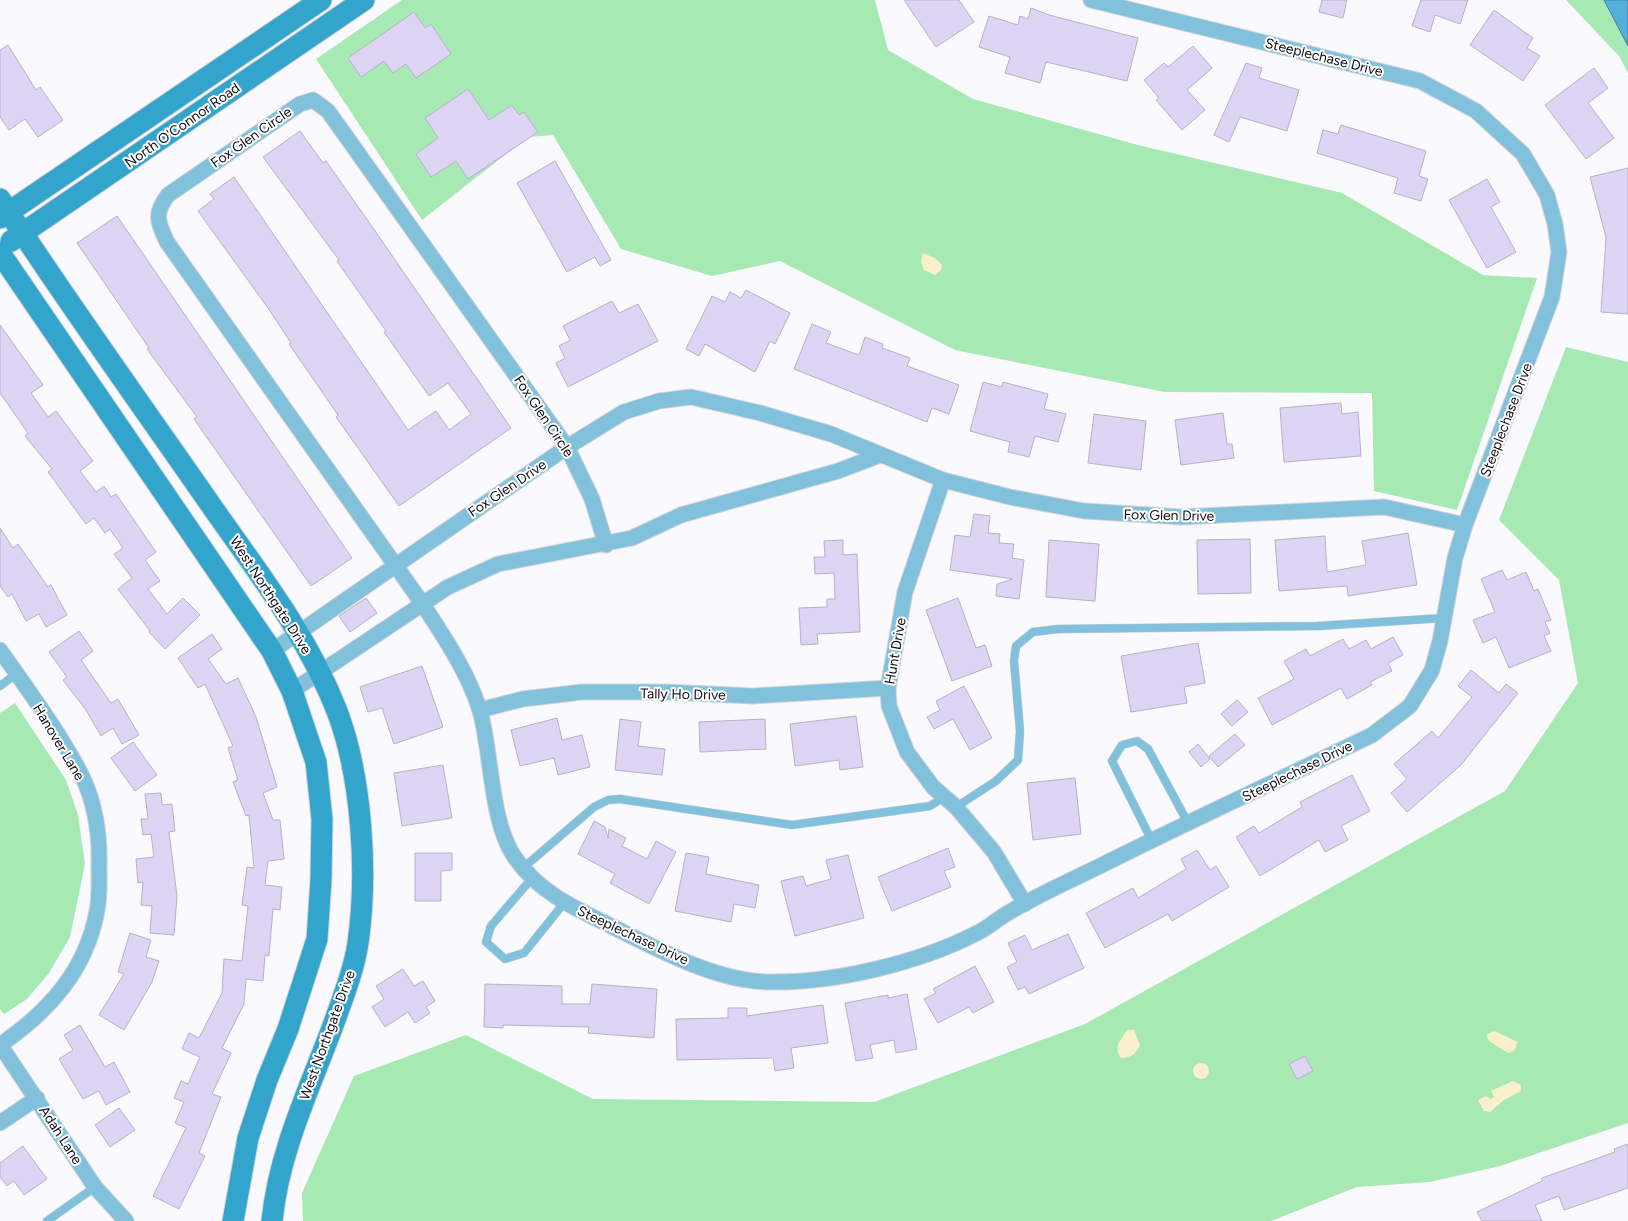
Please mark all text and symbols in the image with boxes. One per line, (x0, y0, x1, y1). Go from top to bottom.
street label: Steeplechase Drive (1263, 35, 1385, 80)
street label: North O'Connor Road (122, 79, 243, 171)
street label: Fox Glen Circle (208, 103, 295, 172)
street label: Steeplechase Drive (1477, 360, 1536, 480)
street label: Fox Glen Circle (510, 372, 577, 461)
street label: Fox Glen Drive (465, 456, 550, 521)
street label: Fox Glen Drive (1124, 506, 1215, 525)
street label: West Northgate Drive (226, 533, 315, 658)
street label: Hunt Drive (881, 616, 910, 686)
street label: Tally Ho Drive (640, 685, 726, 704)
street label: Hanover Lane (29, 701, 88, 784)
street label: Steeplechase Drive (1239, 737, 1355, 806)
street label: Steeplechase Drive (575, 902, 691, 969)
street label: West Northgate Drive (296, 968, 359, 1102)
street label: Adah Lane (36, 1103, 86, 1168)

